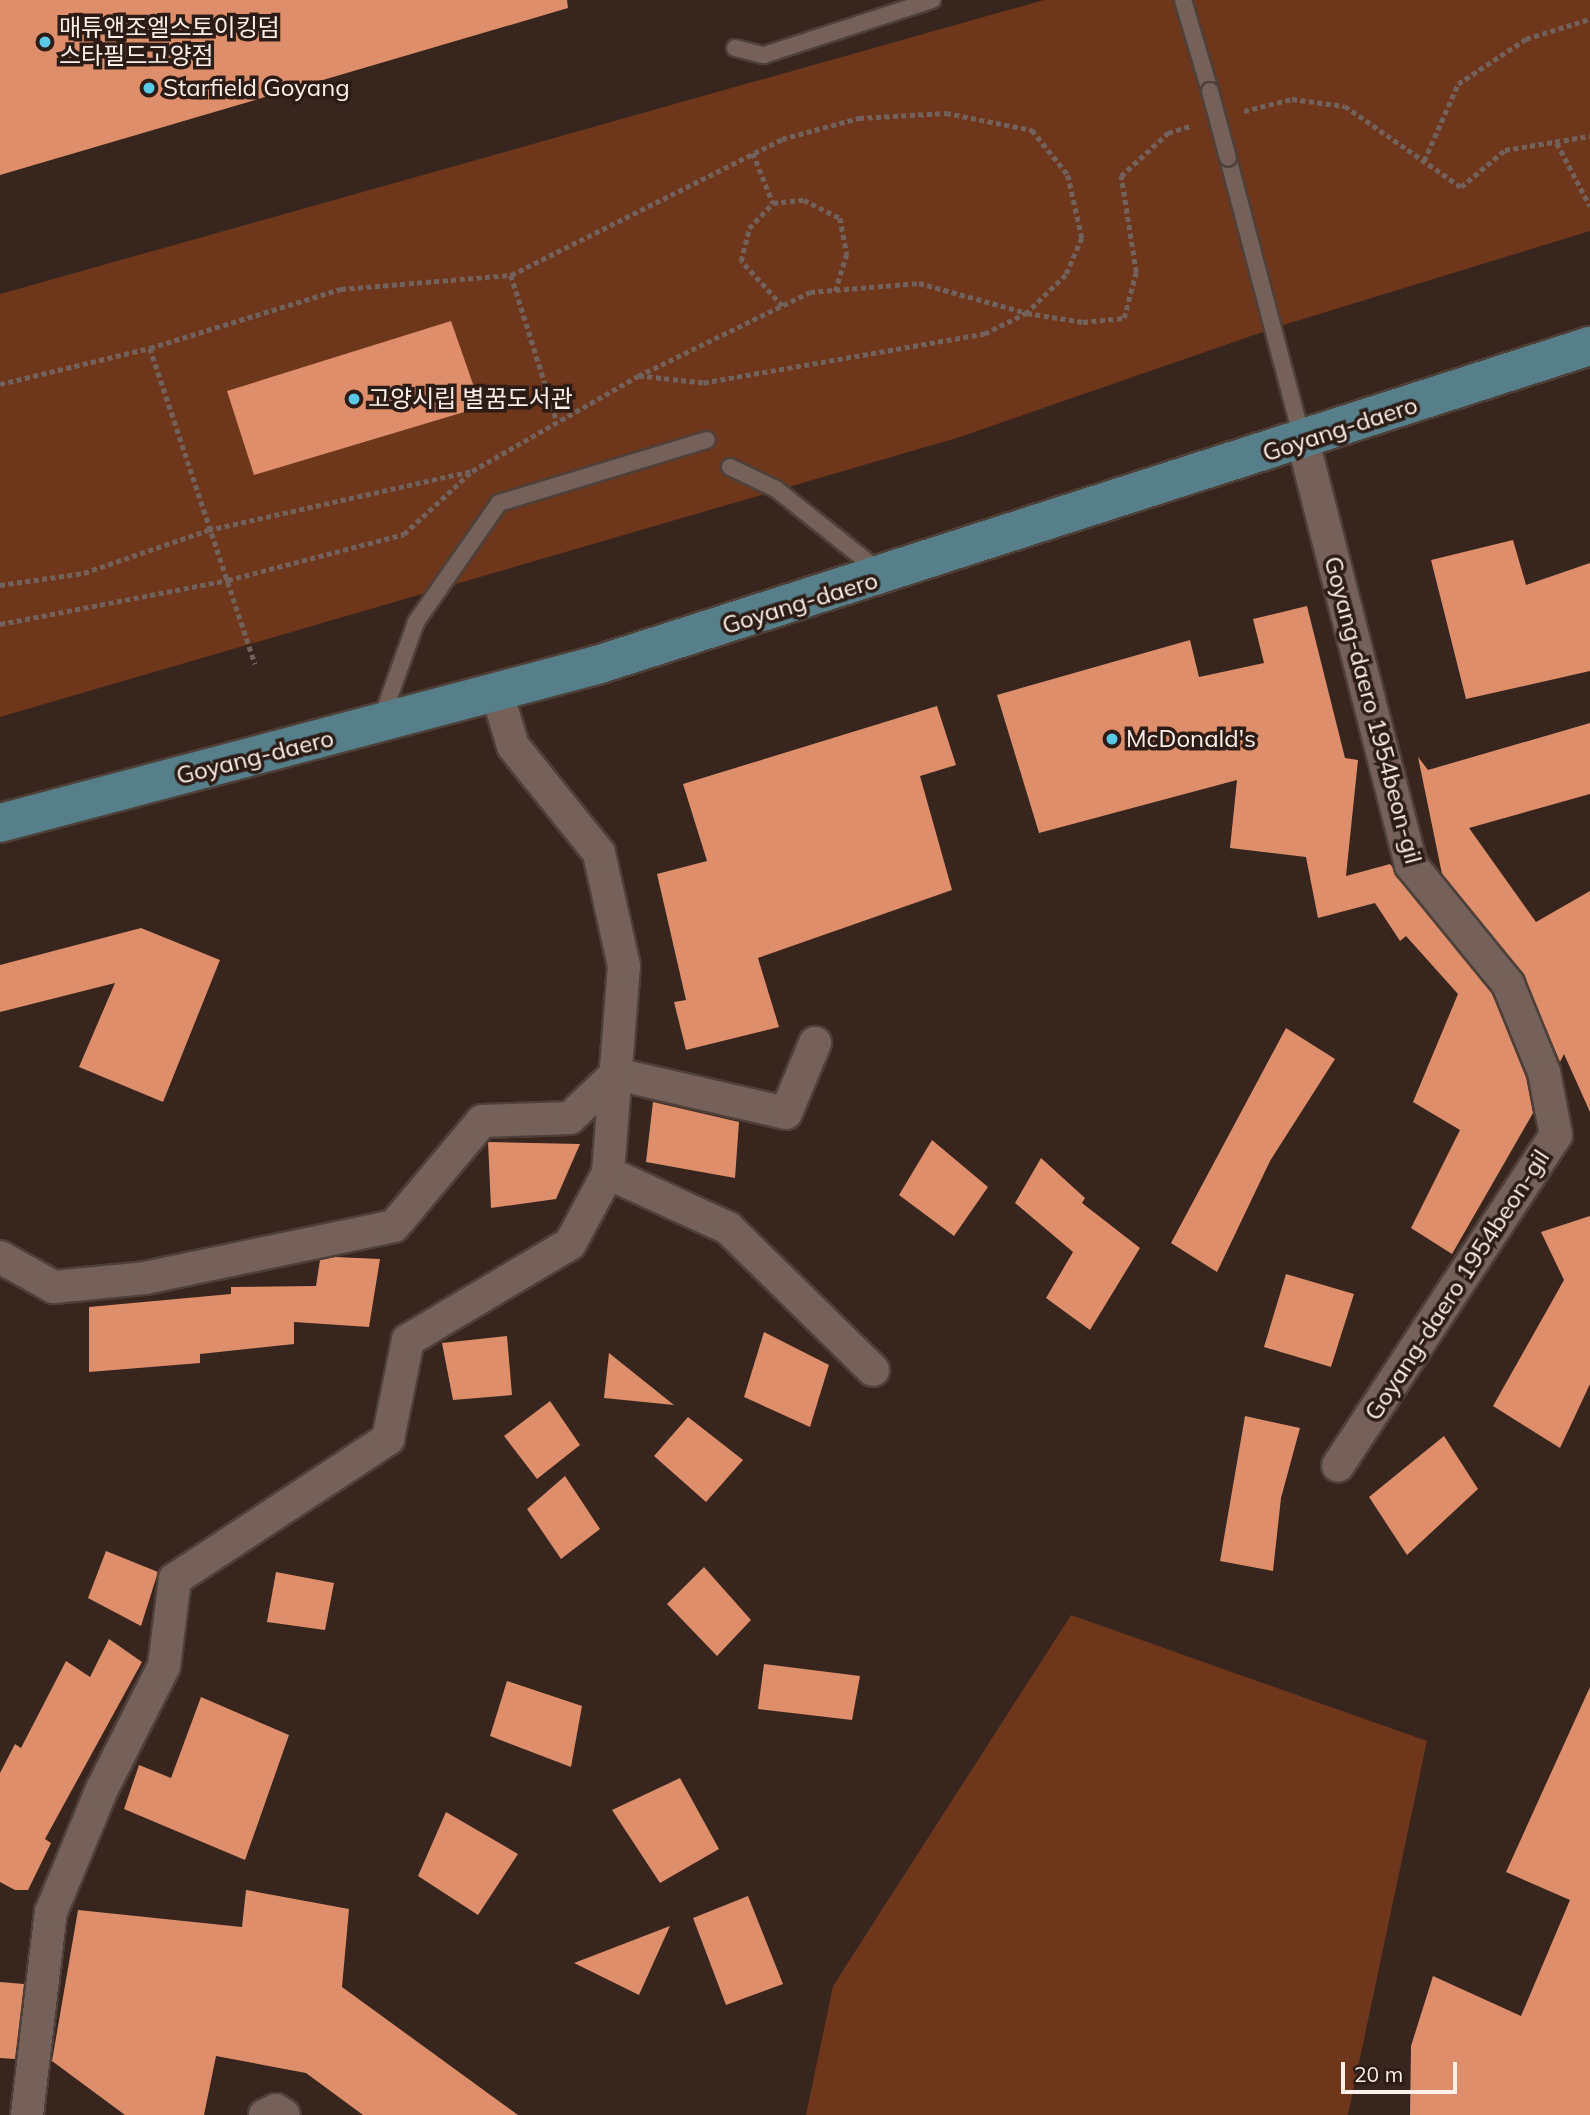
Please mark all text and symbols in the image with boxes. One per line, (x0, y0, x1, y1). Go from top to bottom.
place label: 매튜앤조엘스토이킹덤 스타필드고양점 (59, 14, 280, 70)
marker: 매튜앤조엘스토이킹덤 스타필드고양점 (37, 34, 53, 50)
place label: Starfield Goyang (163, 74, 350, 102)
marker: Starfield Goyang (141, 80, 157, 96)
place label: 고양시립 별꿈도서관 (368, 385, 573, 413)
street label: Goyang-daero (1259, 390, 1421, 468)
marker: 고양시립 별꿈도서관 (346, 391, 362, 407)
street label: Goyang-daero 1954beon-gil (1318, 553, 1428, 867)
street label: Goyang-daero (719, 566, 881, 640)
street label: Goyang-daero (173, 724, 337, 790)
place label: McDonald's (1126, 725, 1256, 753)
marker: McDonald's (1104, 731, 1120, 747)
street label: Goyang-daero 1954beon-gil (1359, 1144, 1555, 1426)
scale bar (1345, 2048, 1460, 2092)
text: 20 m (1354, 2061, 1403, 2087)

